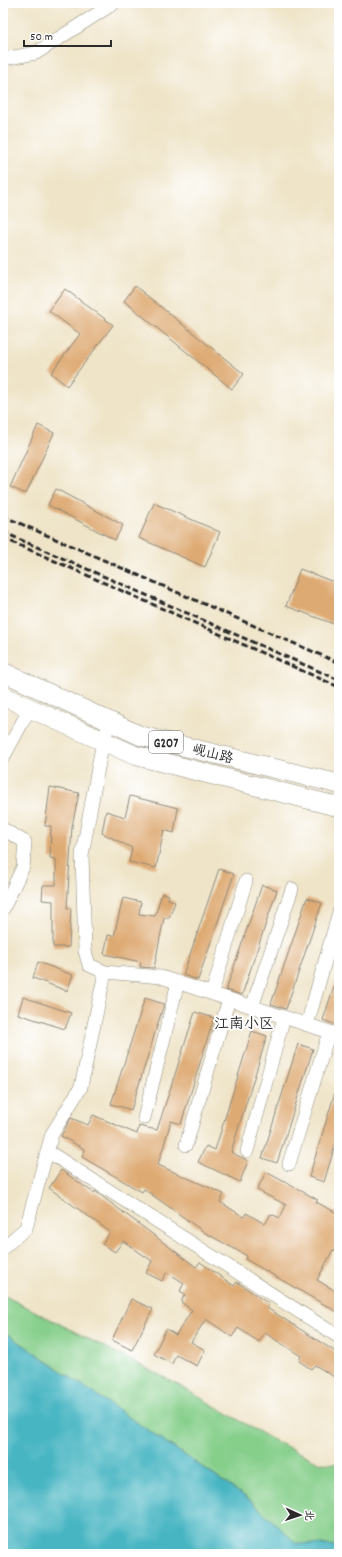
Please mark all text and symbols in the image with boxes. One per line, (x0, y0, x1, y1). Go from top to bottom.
scale bar (24, 22, 111, 48)
text: 50 m (30, 29, 53, 46)
road number: G207 (149, 731, 183, 753)
street label: 岘山路 (190, 740, 235, 770)
district label: 江南小区 (214, 1014, 274, 1036)
north arrow (280, 1495, 320, 1535)
text: 北 (300, 1510, 316, 1521)

